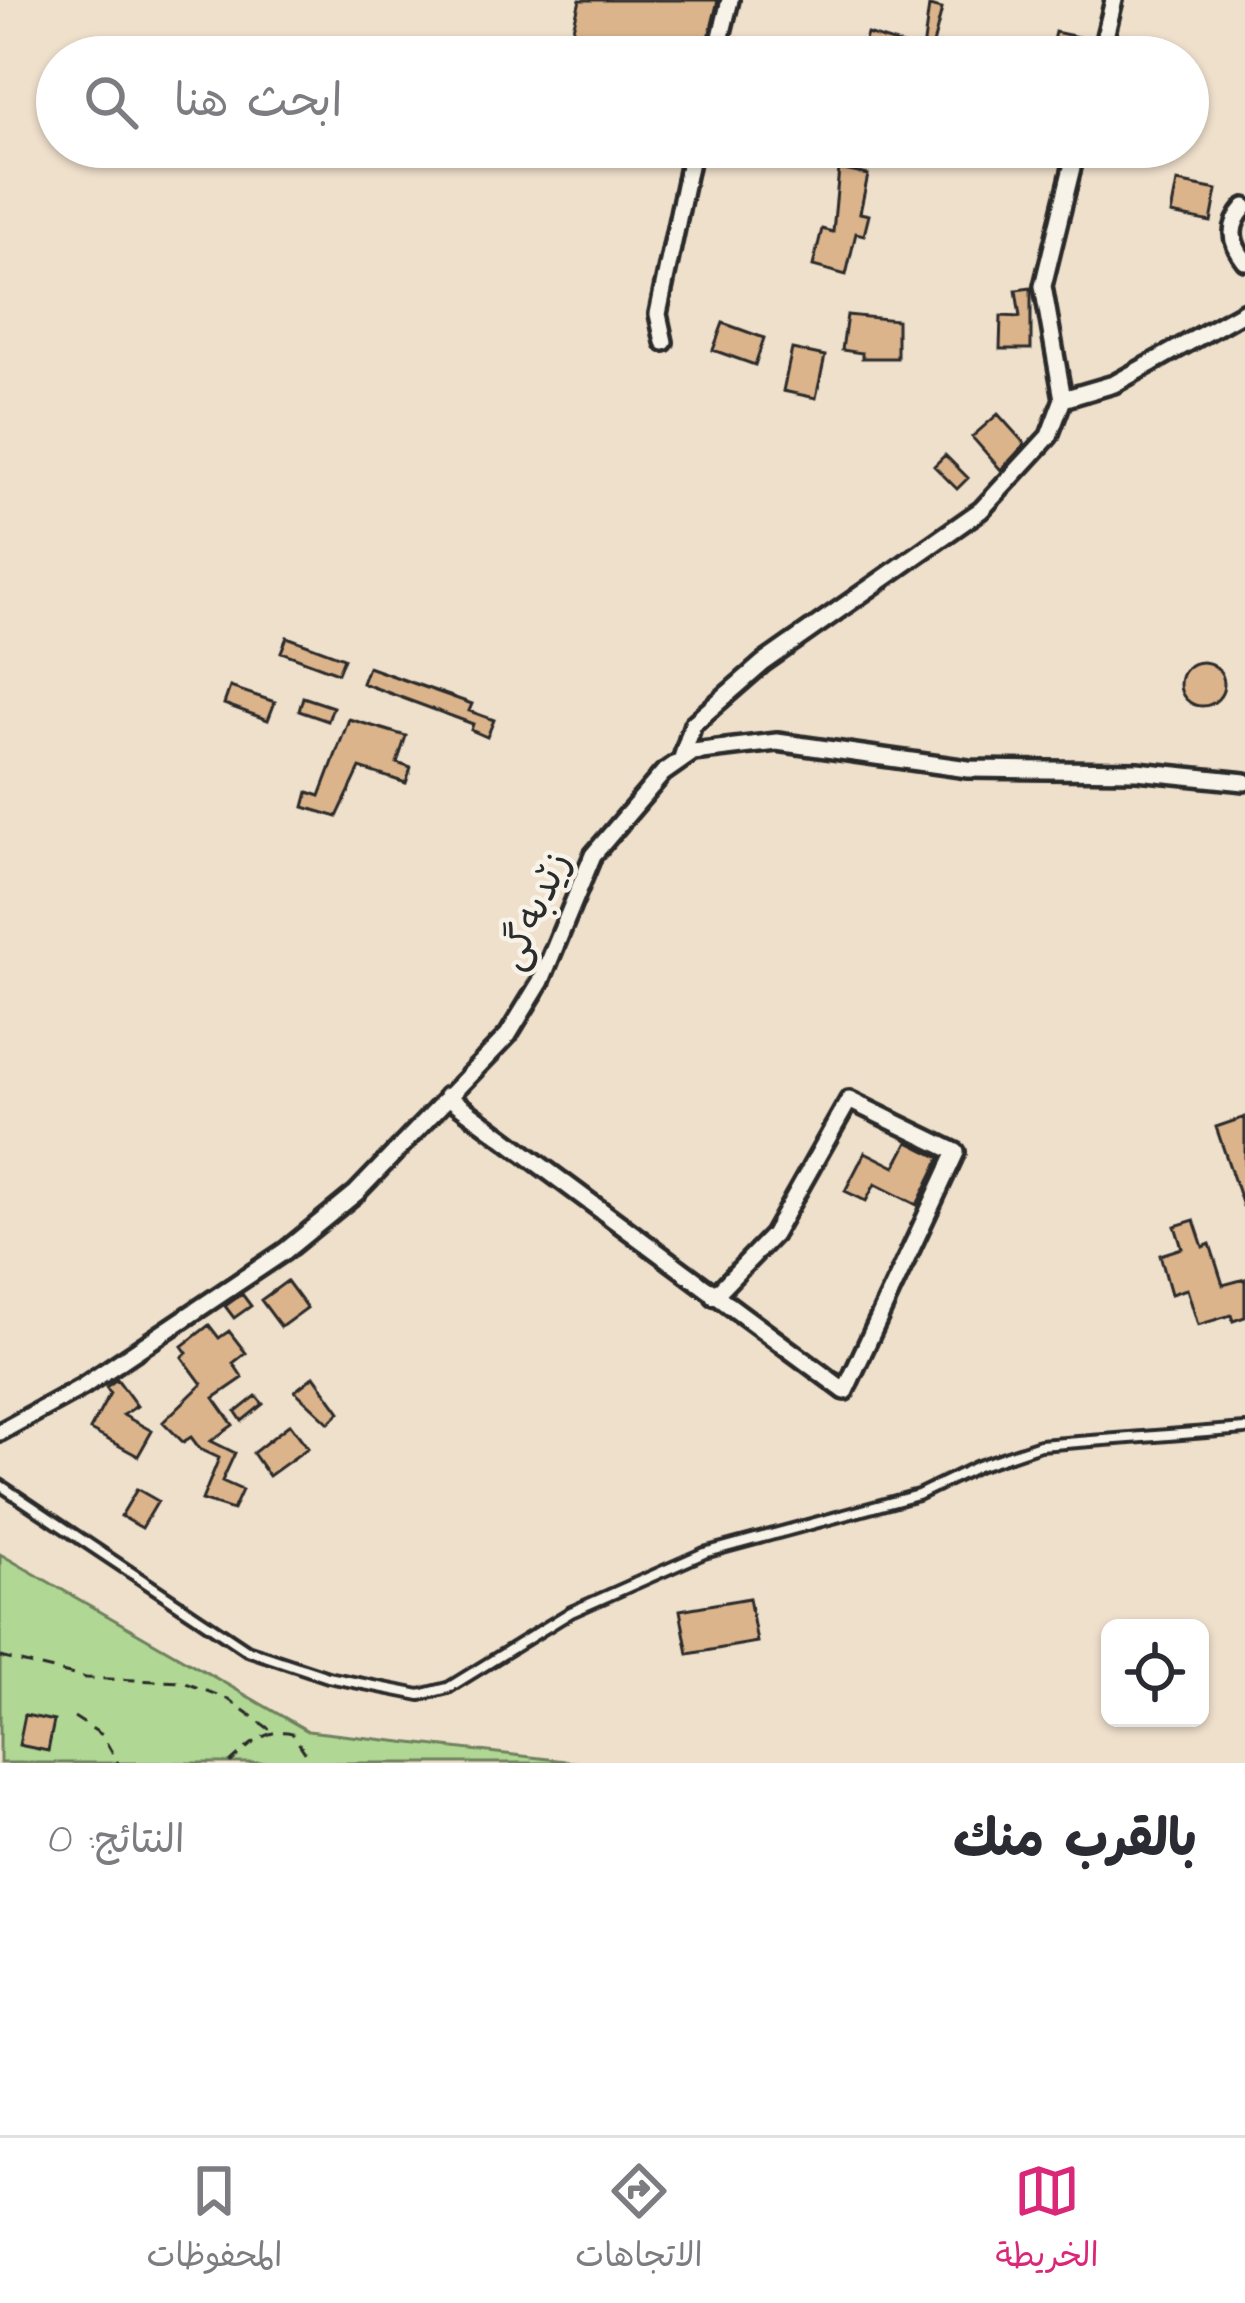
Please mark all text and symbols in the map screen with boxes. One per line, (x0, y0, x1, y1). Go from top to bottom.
search box (36, 36, 1209, 168)
icon: search (78, 69, 144, 135)
text: ابحث هنا (174, 71, 342, 133)
street label: زێدبەگی (485, 843, 585, 979)
map controls (1101, 1619, 1209, 1727)
button: locate (1101, 1619, 1209, 1727)
text: بالقرب منك (953, 1805, 1197, 1876)
text: النتائج: 0 (48, 1814, 185, 1868)
tab: المحفوظات (146, 2158, 282, 2284)
tab: الاتجاهات (575, 2158, 703, 2284)
tab: الخريطة (996, 2158, 1099, 2284)

